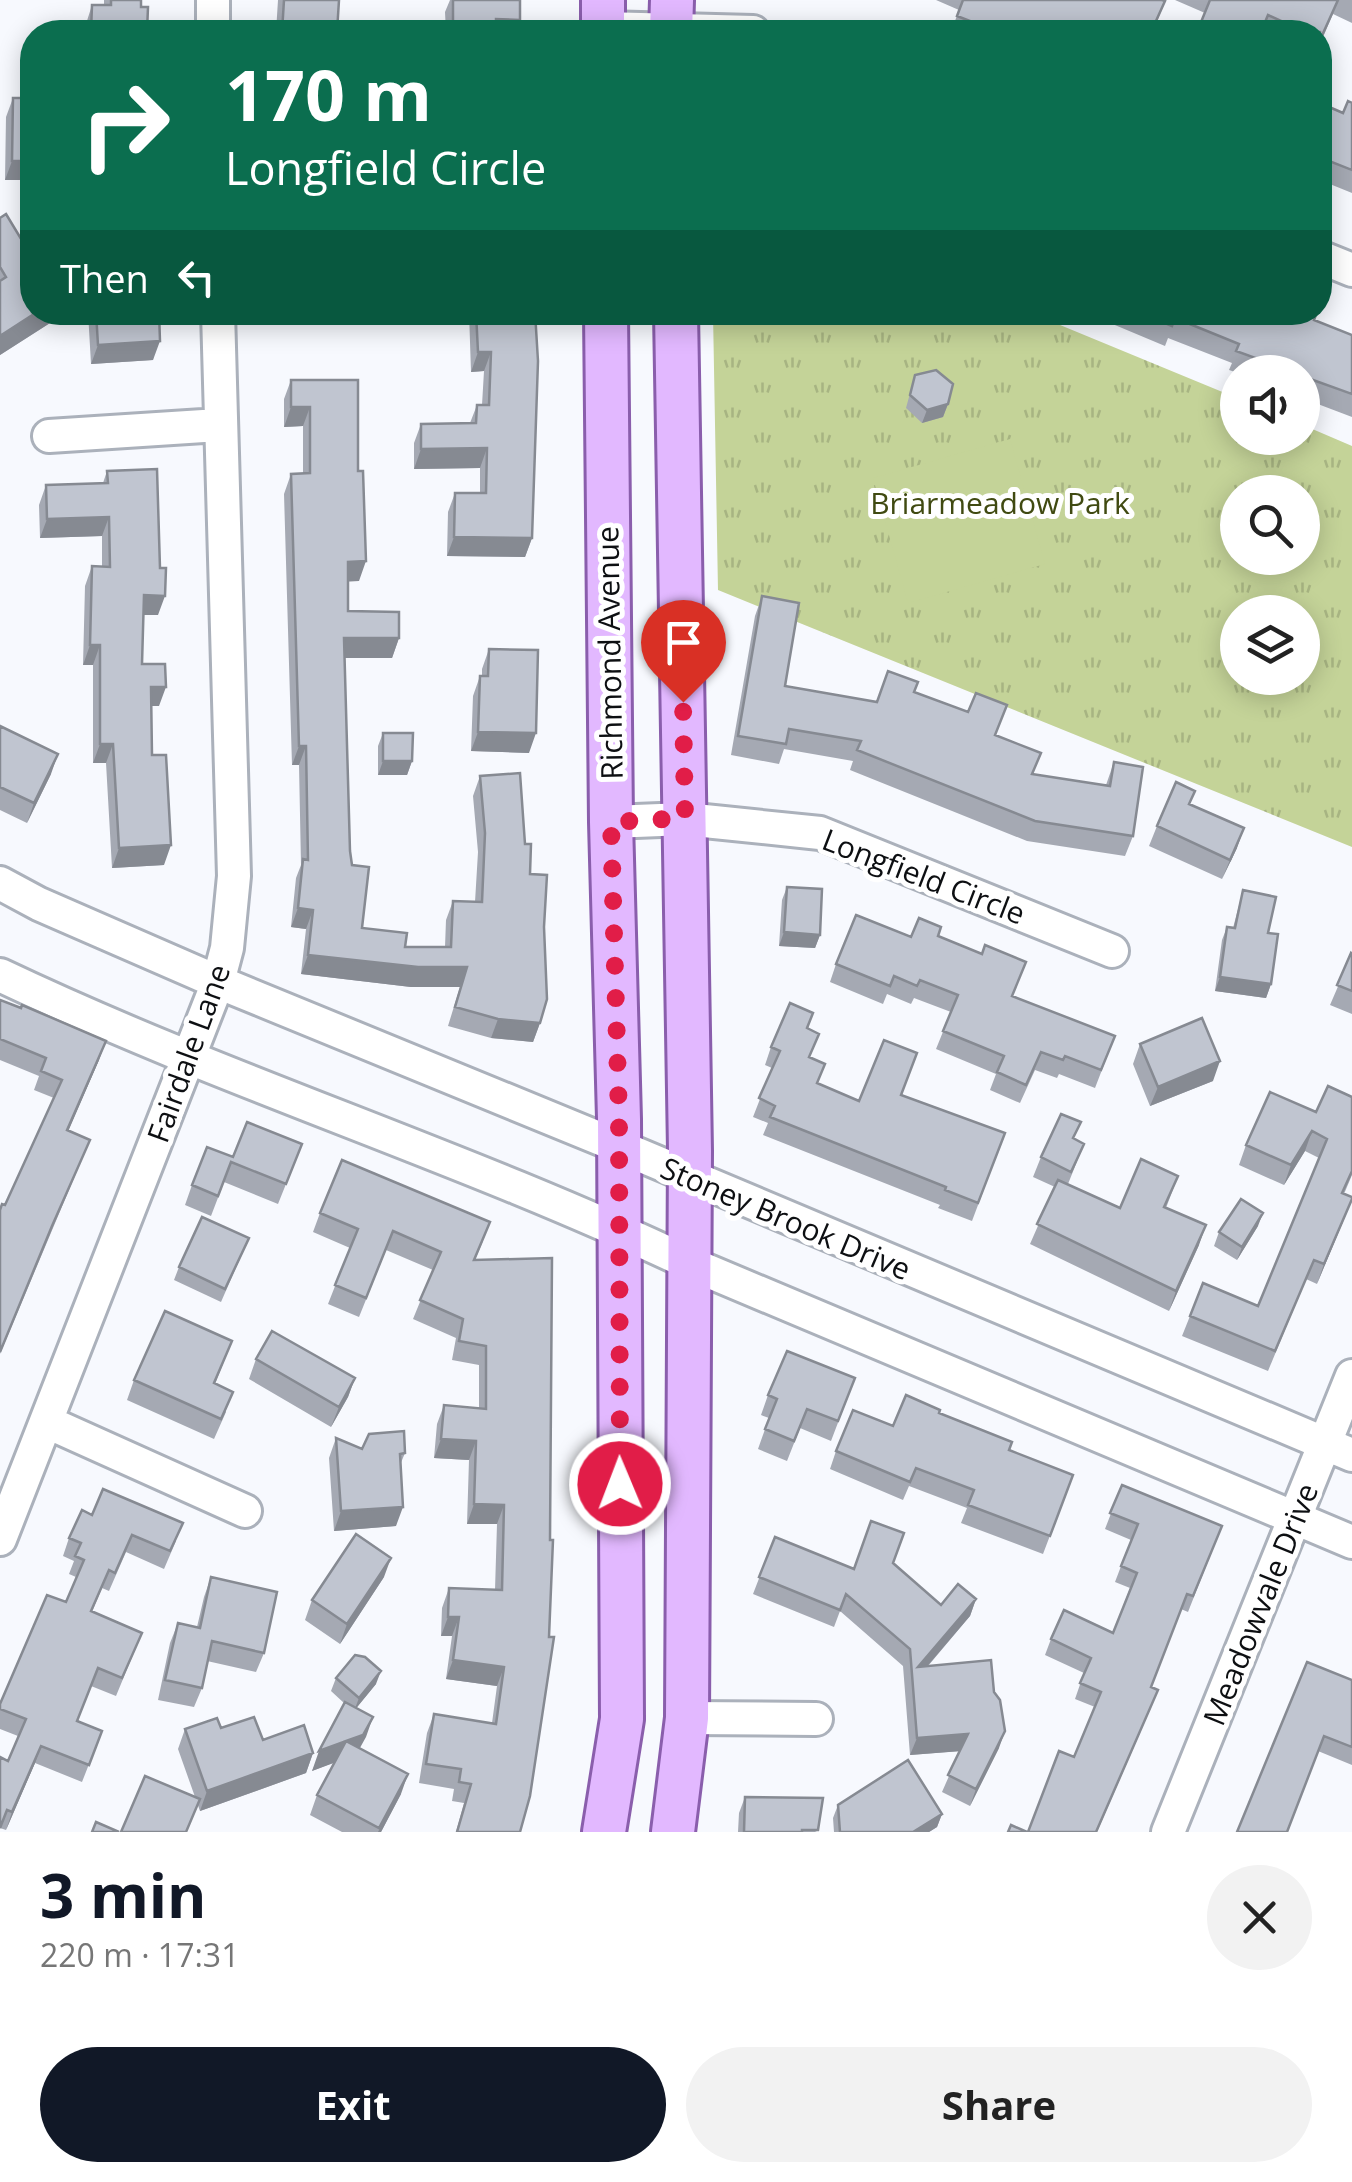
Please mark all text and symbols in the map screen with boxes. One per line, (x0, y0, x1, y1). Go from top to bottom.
text: 170 m (225, 46, 432, 142)
icon: right (60, 60, 190, 190)
text: Longfield Circle (225, 137, 546, 198)
icon: left (169, 250, 224, 305)
text: Then (60, 252, 149, 304)
map controls (1220, 355, 1320, 695)
button: sound (1220, 355, 1320, 455)
button: search (1220, 475, 1320, 575)
park label: Briarmeadow Park (870, 482, 1130, 523)
street label: Richmond Avenue (586, 526, 632, 780)
button: layers (1220, 595, 1320, 695)
pin (641, 600, 726, 703)
icon: arrive (656, 615, 711, 670)
street label: Longfield Circle (817, 818, 1031, 934)
street label: Fairdale Lane (137, 958, 239, 1148)
street label: Stoney Brook Drive (655, 1147, 917, 1289)
position arrow (568, 1432, 672, 1536)
street label: Meadowvale Drive (1193, 1477, 1327, 1731)
text: 3 min (40, 1854, 207, 1936)
button: close (1207, 1865, 1312, 1970)
text: 220 m · 17:31 (40, 1933, 239, 1976)
button: Exit (40, 2047, 666, 2162)
button: Share (686, 2047, 1312, 2162)

